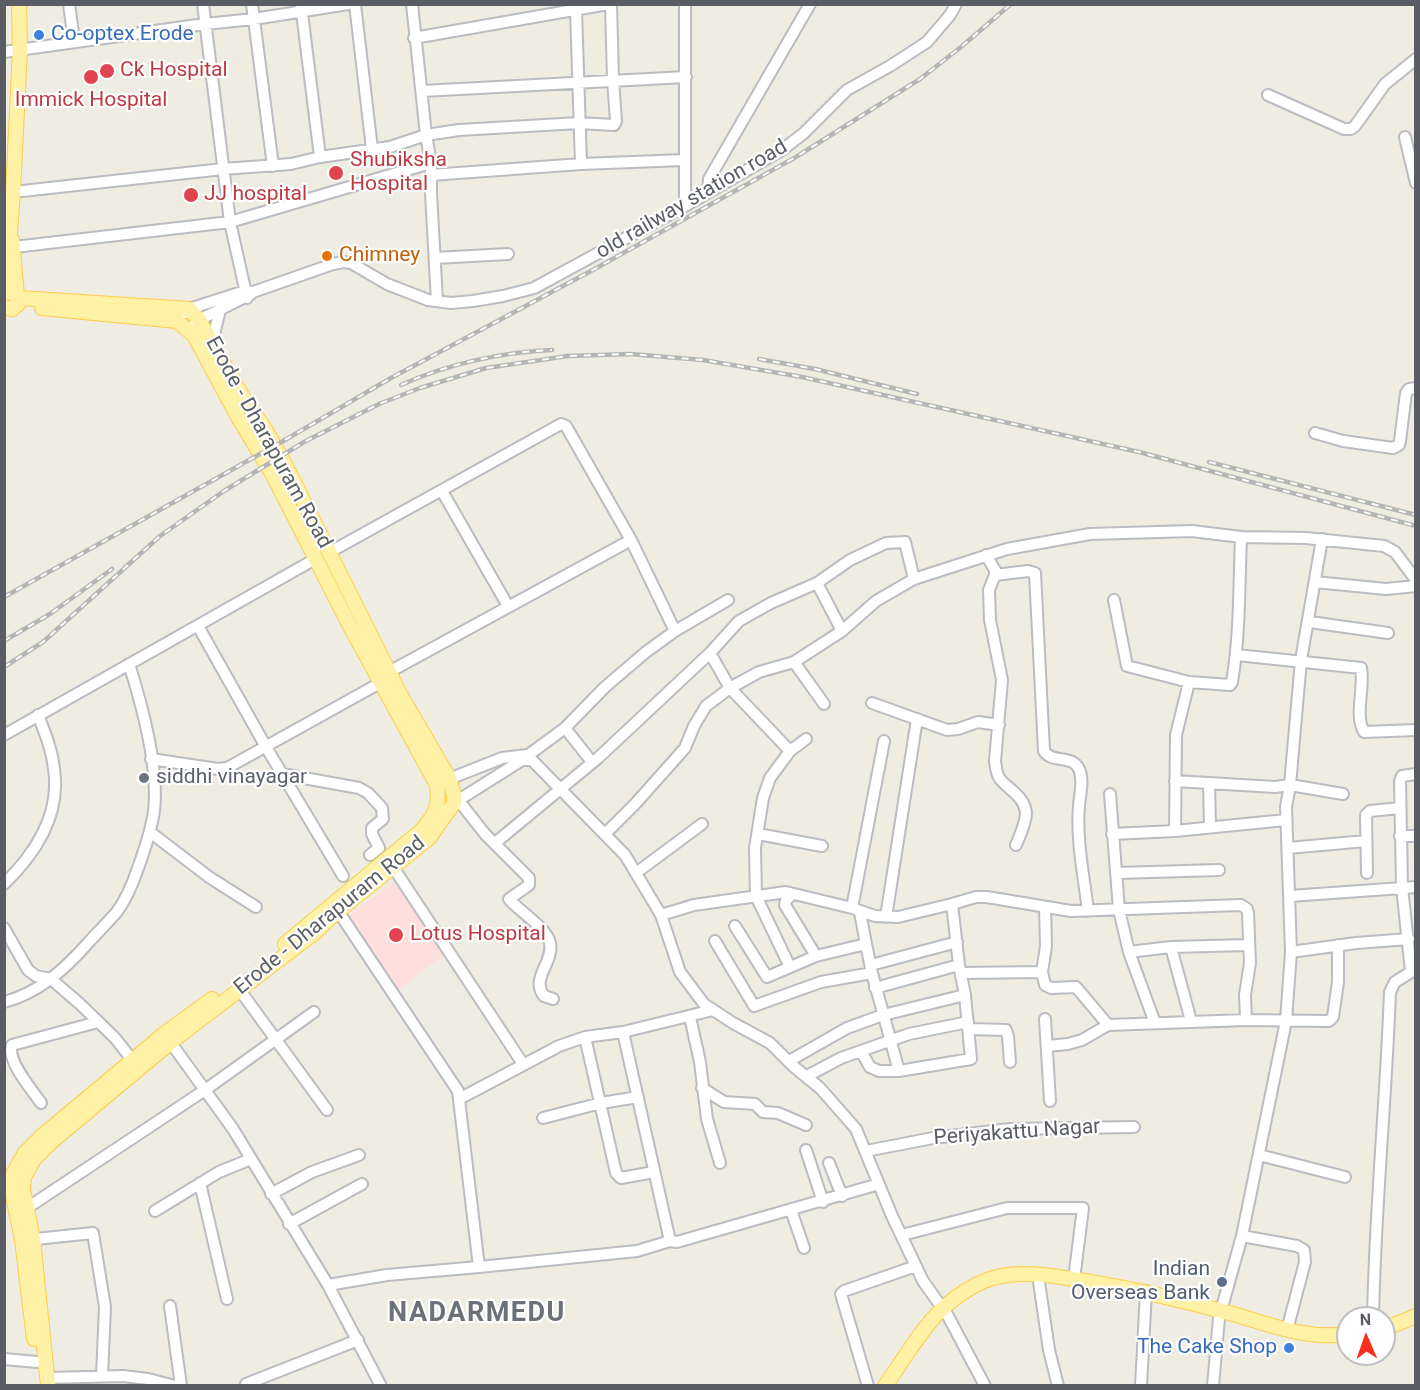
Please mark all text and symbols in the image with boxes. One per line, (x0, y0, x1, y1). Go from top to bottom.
place label: Co-optex Erode (51, 22, 194, 48)
marker: Co-optex Erode (32, 28, 46, 42)
place label: Ck Hospital (120, 58, 228, 84)
marker: Ck Hospital (98, 62, 116, 80)
marker: Immick Hospital (82, 68, 100, 86)
place label: Immick Hospital (15, 88, 167, 114)
street label: old railway station road (592, 135, 792, 265)
place label: Shubiksha Hospital (350, 148, 447, 198)
marker: Shubiksha Hospital (327, 164, 345, 182)
place label: JJ hospital (204, 182, 307, 208)
marker: JJ hospital (182, 186, 200, 204)
place label: Chimney (339, 243, 420, 269)
marker: Chimney (320, 249, 334, 263)
street label: Erode - Dharapuram Road (199, 333, 337, 553)
place label: siddhi vinayagar (156, 765, 307, 791)
marker: siddhi vinayagar (137, 771, 151, 785)
street label: Erode - Dharapuram Road (230, 831, 430, 1001)
place label: Lotus Hospital (410, 922, 546, 948)
marker: Lotus Hospital (387, 926, 405, 944)
street label: Periyakattu Nagar (933, 1115, 1101, 1151)
place label: Indian Overseas Bank (1071, 1257, 1210, 1307)
marker: Indian Overseas Bank (1215, 1275, 1229, 1289)
district label: NADARMEDU (388, 1298, 566, 1330)
north arrow (1336, 1306, 1396, 1366)
text: N (1359, 1310, 1371, 1329)
place label: The Cake Shop (1137, 1335, 1277, 1361)
marker: The Cake Shop (1282, 1341, 1296, 1355)

